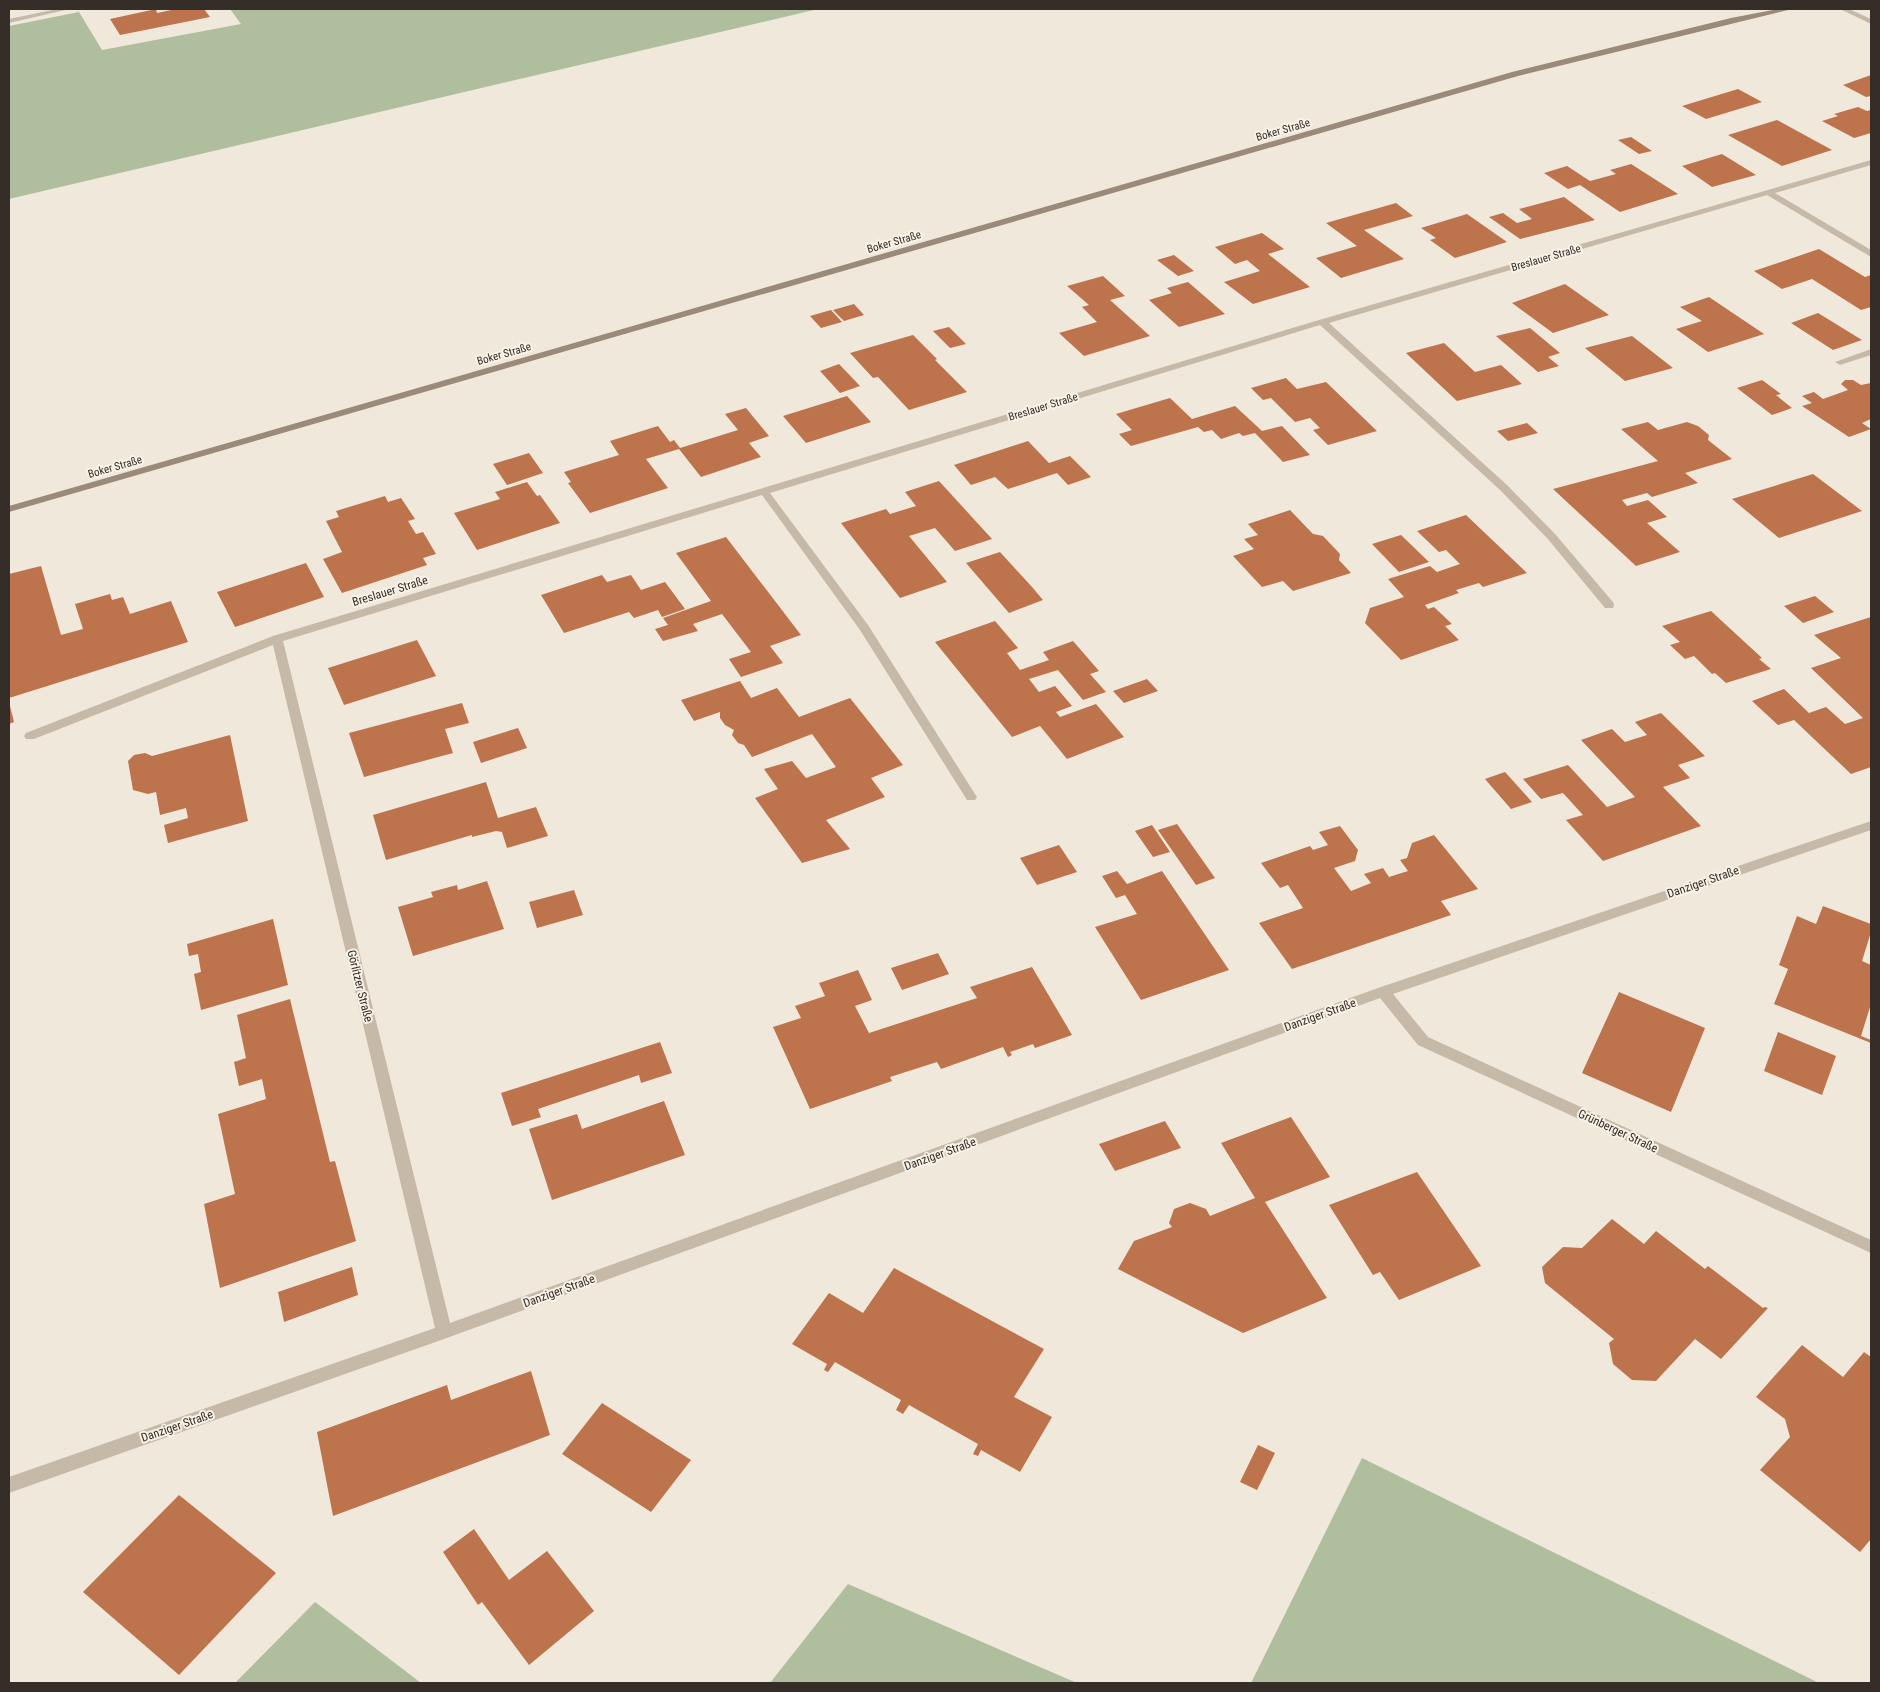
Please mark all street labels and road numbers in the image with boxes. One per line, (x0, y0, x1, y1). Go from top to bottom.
street label: Boker Straße (1254, 116, 1312, 144)
street label: Boker Straße (865, 228, 923, 256)
street label: Breslauer Straße (1510, 242, 1582, 274)
street label: Boker Straße (475, 340, 533, 368)
street label: Breslauer Straße (1007, 390, 1079, 424)
street label: Boker Straße (86, 453, 144, 481)
street label: Breslauer Straße (350, 573, 430, 609)
street label: Danziger Straße (1665, 863, 1741, 901)
street label: Görlitzer Straße (344, 948, 376, 1024)
street label: Danziger Straße (1282, 995, 1358, 1034)
street label: Grünberger Straße (1576, 1106, 1660, 1156)
street label: Danziger Straße (902, 1134, 978, 1173)
street label: Danziger Straße (521, 1271, 597, 1310)
street label: Danziger Straße (139, 1407, 215, 1445)

